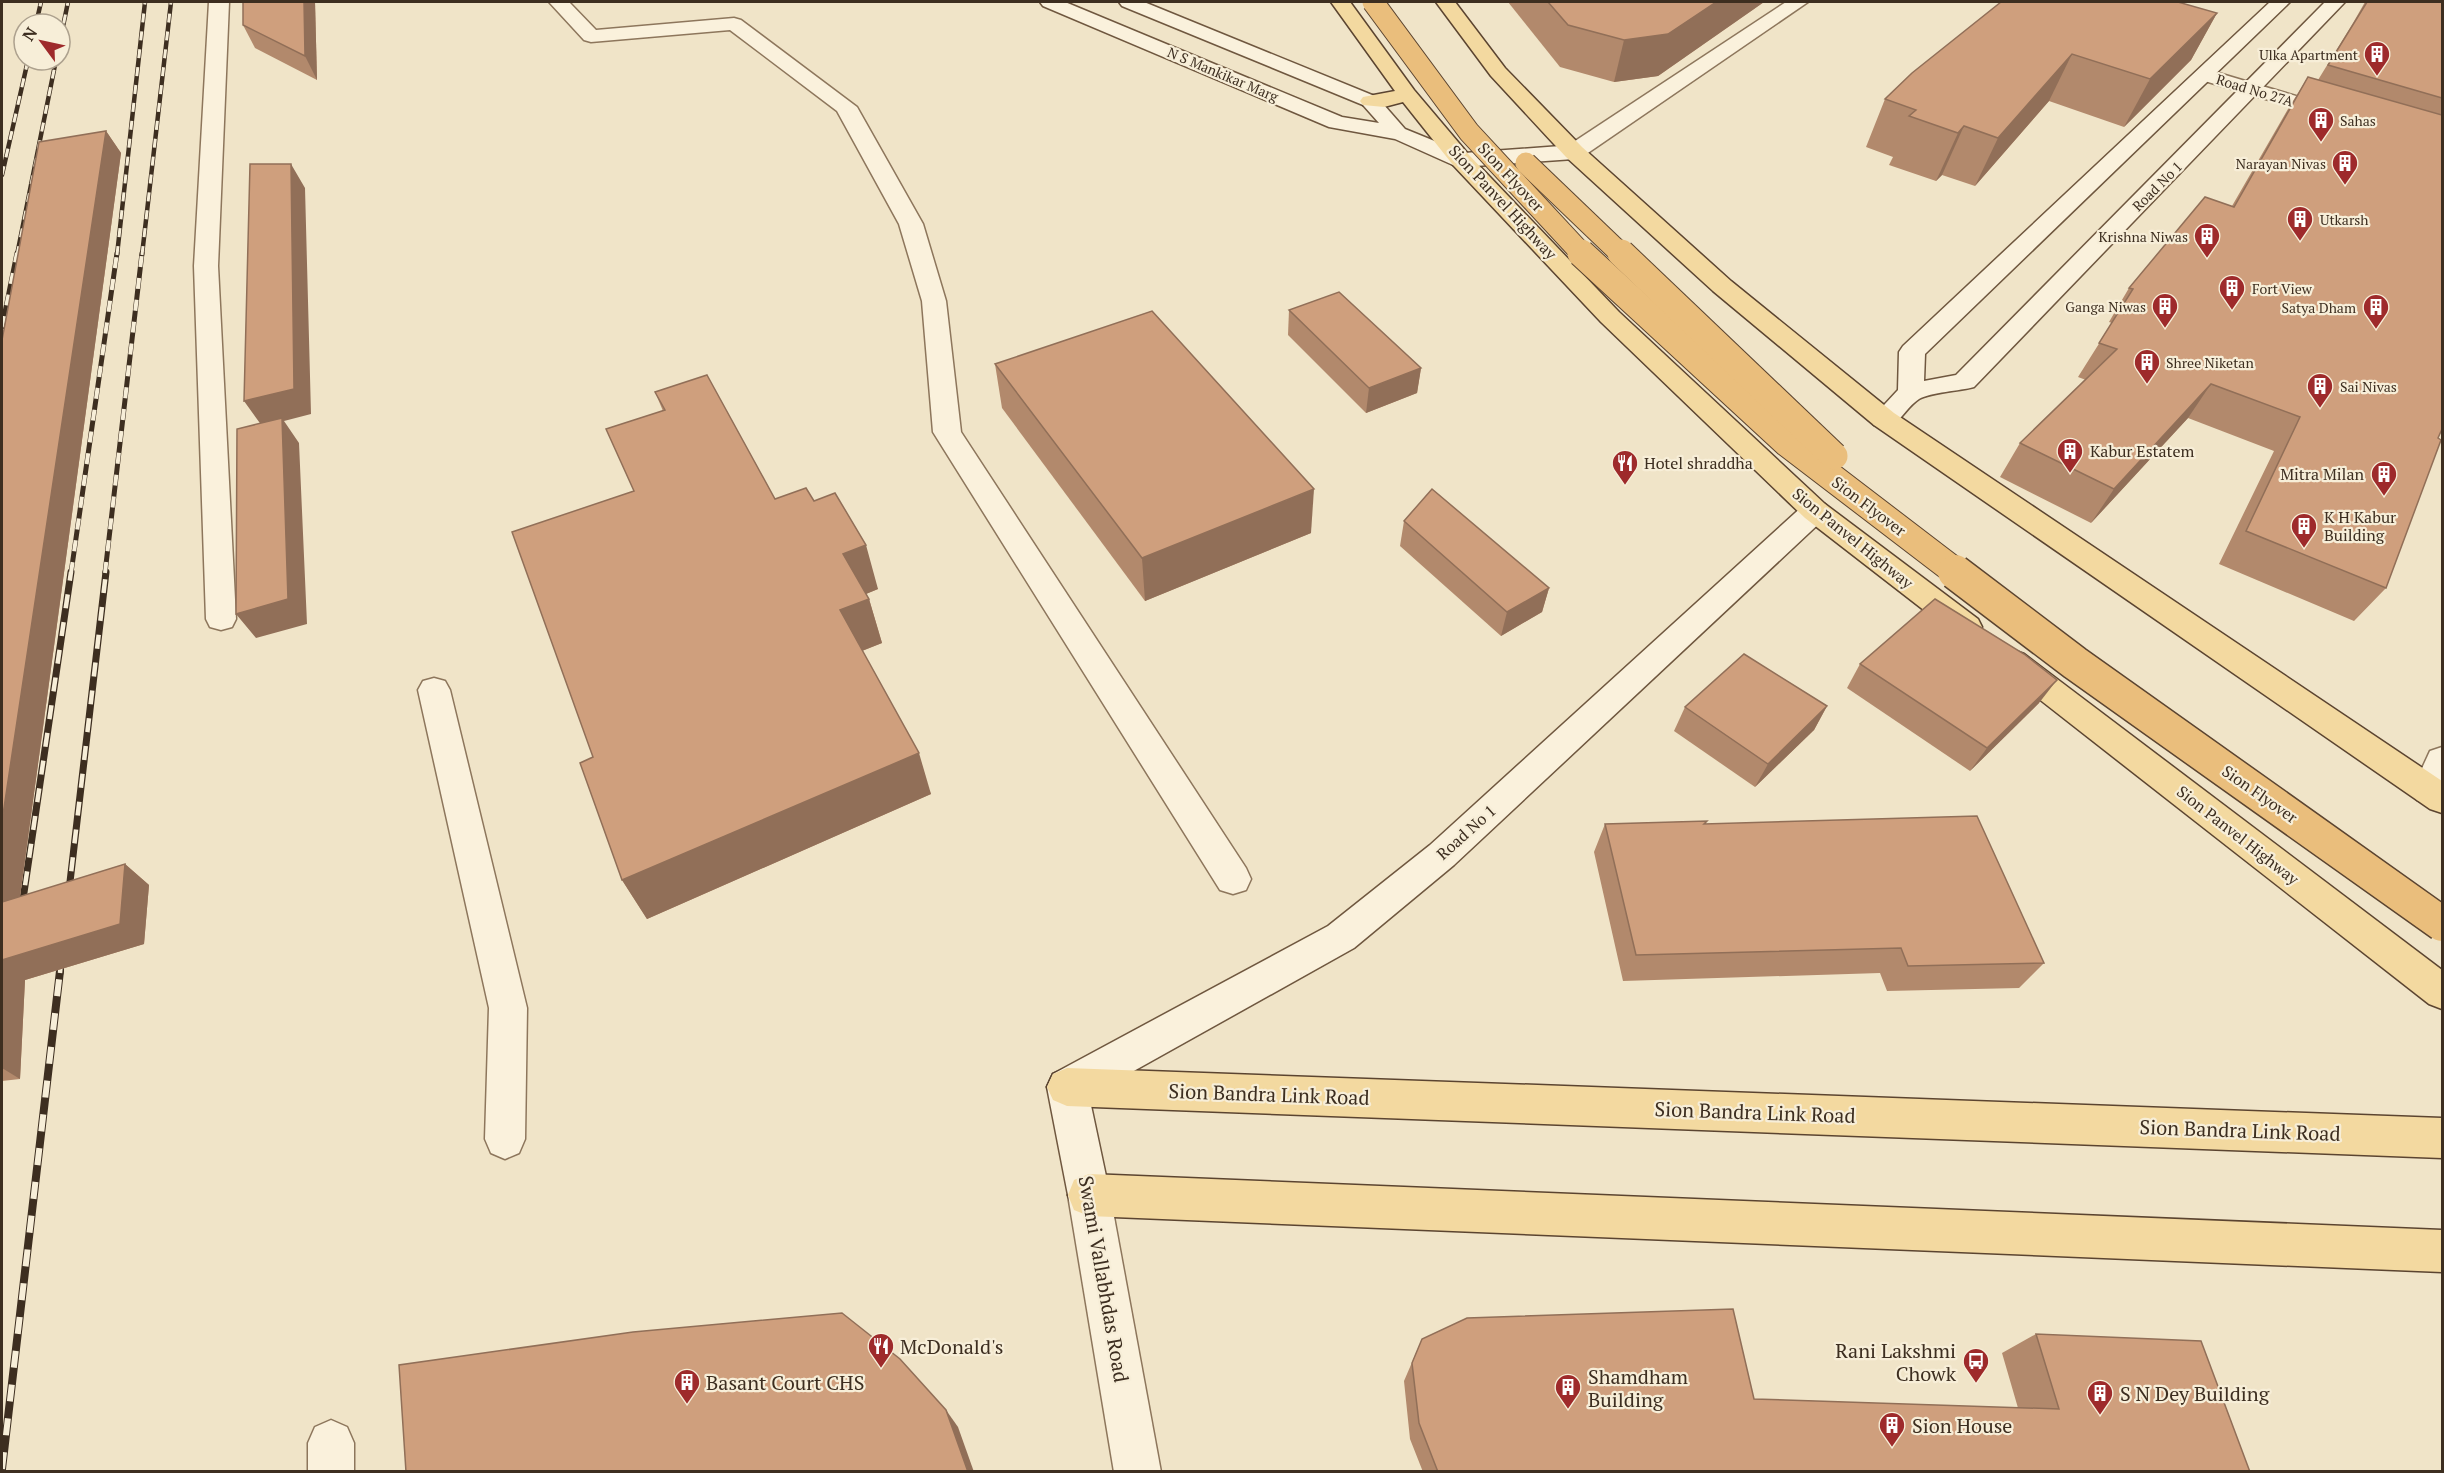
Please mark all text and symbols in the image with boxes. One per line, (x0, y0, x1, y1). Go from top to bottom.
north arrow (12, 12, 72, 72)
text: N (17, 23, 42, 45)
building icon: Ulka Apartment (2362, 39, 2392, 77)
street label: N S Mankikar Marg (1165, 42, 1282, 106)
place label: Ulka Apartment (2259, 45, 2359, 64)
street label: Road No 27A (2214, 69, 2296, 111)
building icon: Sahas (2306, 105, 2336, 143)
place label: Sahas (2340, 111, 2376, 130)
street label: Sion Flyover (1473, 137, 1549, 217)
street label: Sion Panvel Highway (1444, 140, 1563, 265)
building icon: Narayan Nivas (2330, 148, 2360, 186)
place label: Narayan Nivas (2236, 154, 2326, 173)
street label: Road No 1 (2128, 157, 2186, 215)
building icon: Utkarsh (2285, 204, 2315, 242)
place label: Utkarsh (2320, 210, 2369, 229)
building icon: Krishna Niwas (2192, 221, 2222, 259)
place label: Krishna Niwas (2099, 227, 2188, 246)
building icon: Fort View (2217, 273, 2247, 311)
place label: Fort View (2252, 279, 2313, 298)
building icon: Ganga Niwas (2150, 291, 2180, 329)
building icon: Satya Dham (2361, 292, 2391, 330)
place label: Ganga Niwas (2065, 297, 2146, 316)
place label: Satya Dham (2281, 298, 2356, 317)
building icon: Shree Niketan (2132, 347, 2162, 385)
place label: Shree Niketan (2166, 353, 2254, 372)
building icon: Sai Nivas (2305, 371, 2335, 409)
place label: Sai Nivas (2340, 377, 2397, 396)
building icon: Kabur Estatem (2055, 436, 2085, 474)
place label: Kabur Estatem (2090, 440, 2195, 462)
restaurant icon: Hotel shraddha (1610, 448, 1640, 486)
place label: Hotel shraddha (1644, 452, 1753, 474)
building icon: Mitra Milan (2369, 459, 2399, 497)
place label: Mitra Milan (2280, 463, 2364, 485)
street label: Sion Flyover (1827, 471, 1911, 542)
street label: Sion Panvel Highway (1788, 482, 1919, 594)
place label: K H Kabur Building (2324, 506, 2397, 546)
building icon: K H Kabur Building (2289, 511, 2319, 549)
street label: Sion Flyover (2218, 760, 2303, 829)
street label: Sion Panvel Highway (2172, 780, 2304, 890)
street label: Road No 1 (1432, 800, 1500, 864)
street label: Sion Bandra Link Road (1168, 1077, 1370, 1111)
street label: Sion Bandra Link Road (1654, 1095, 1856, 1129)
street label: Sion Bandra Link Road (2139, 1113, 2341, 1147)
street label: Swami Vallabhdas Road (1073, 1174, 1135, 1384)
restaurant icon: McDonald's (866, 1331, 896, 1369)
place label: McDonald's (900, 1333, 1004, 1360)
place label: Rani Lakshmi Chowk (1835, 1337, 1957, 1387)
bus stop icon: Rani Lakshmi Chowk (1961, 1346, 1991, 1384)
place label: Shamdham Building (1588, 1363, 1688, 1413)
building icon: Basant Court CHS (672, 1367, 702, 1405)
place label: Basant Court CHS (706, 1369, 864, 1396)
building icon: Shamdham Building (1553, 1372, 1583, 1410)
building icon: S N Dey Building (2085, 1378, 2115, 1416)
place label: S N Dey Building (2120, 1380, 2270, 1407)
building icon: Sion House (1877, 1410, 1907, 1448)
place label: Sion House (1912, 1412, 2012, 1439)

